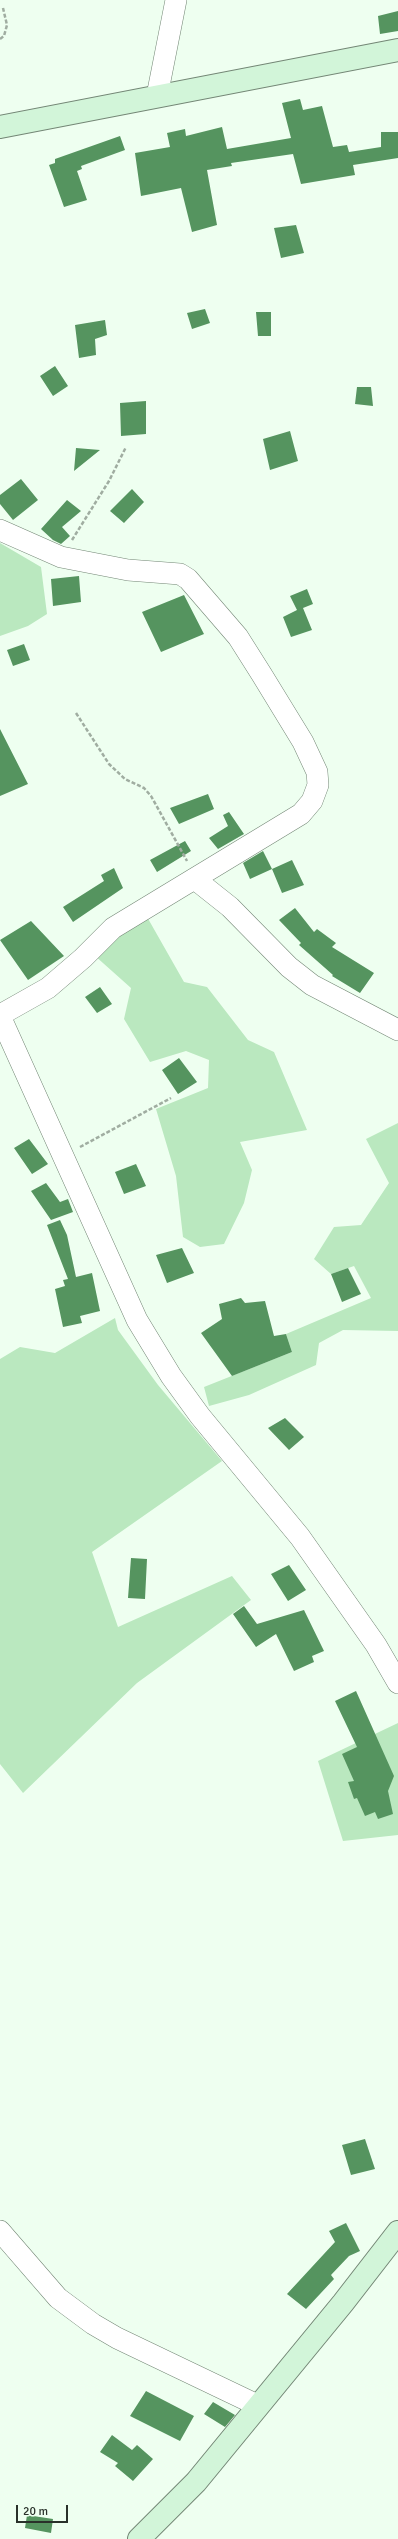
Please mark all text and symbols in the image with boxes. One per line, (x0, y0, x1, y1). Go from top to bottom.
scale bar (18, 2497, 70, 2523)
text: 20 m (23, 2504, 48, 2519)

